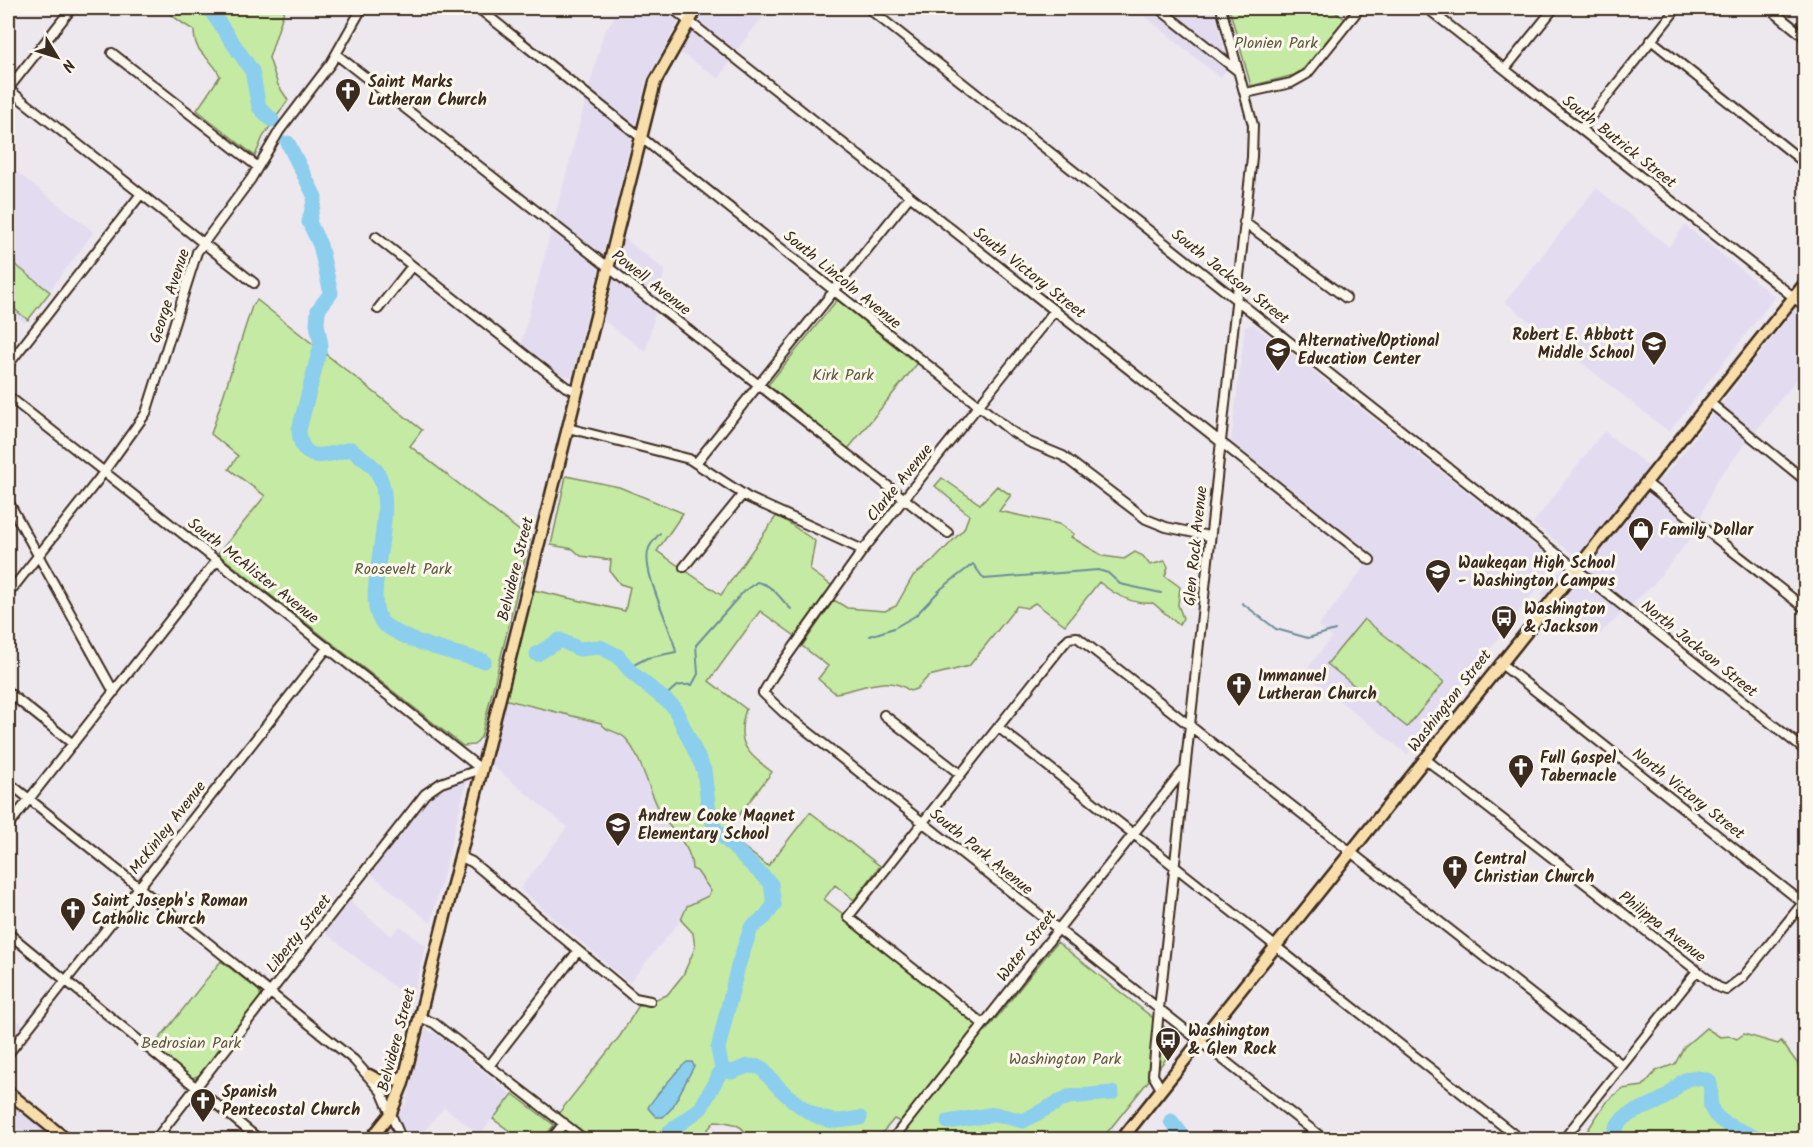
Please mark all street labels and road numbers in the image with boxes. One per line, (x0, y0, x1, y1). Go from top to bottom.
street label: South Butrick Street (1556, 89, 1682, 195)
street label: South Victory Street (967, 221, 1091, 326)
street label: South Jackson Street (1166, 223, 1295, 332)
street label: South Lincoln Avenue (777, 224, 907, 336)
street label: Powell Avenue (606, 244, 696, 322)
street label: George Avenue (143, 246, 197, 346)
street label: Clarke Avenue (861, 438, 939, 528)
street label: Glen Rock Avenue (1177, 485, 1215, 607)
street label: South McAlister Avenue (182, 512, 324, 630)
street label: Belvidere Street (491, 514, 541, 624)
street label: North Jackson Street (1635, 594, 1763, 704)
street label: Washington Street (1402, 644, 1499, 758)
street label: North Victory Street (1626, 742, 1750, 847)
street label: McKinley Avenue (123, 776, 213, 880)
street label: South Park Avenue (924, 802, 1038, 902)
street label: Philippa Avenue (1613, 885, 1711, 969)
street label: Liberty Street (260, 889, 338, 979)
street label: Water Street (991, 904, 1064, 987)
street label: Belvidere Street (371, 985, 423, 1095)

